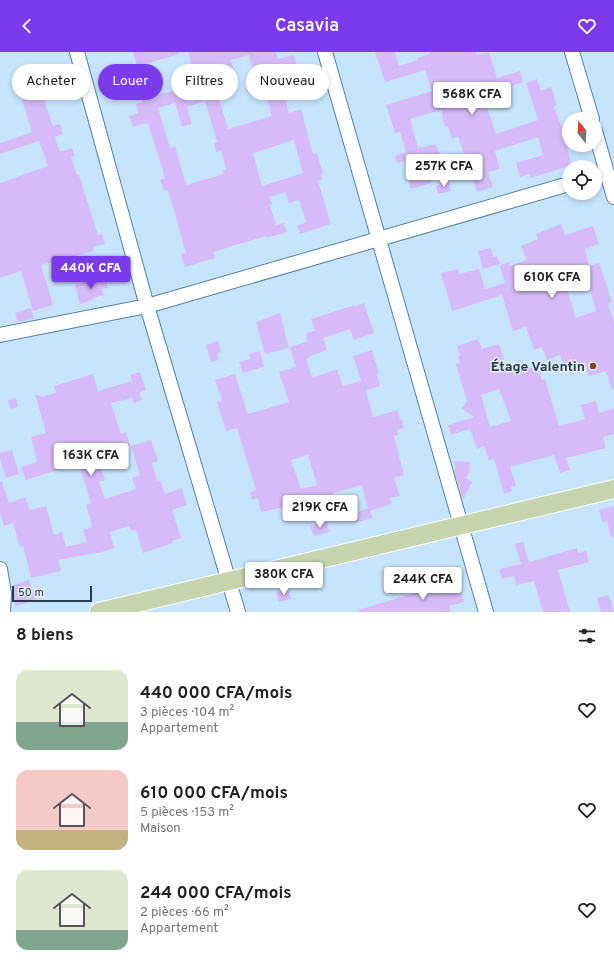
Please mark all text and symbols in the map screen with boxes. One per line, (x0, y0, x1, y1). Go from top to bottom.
icon: back (16, 15, 38, 37)
text: Casavia (275, 15, 339, 38)
icon: heart (576, 15, 598, 37)
chip: Acheter (12, 64, 90, 100)
chip: Louer (98, 64, 163, 100)
chip: Filtres (171, 64, 238, 100)
chip: Nouveau (246, 64, 329, 100)
pin: 568K CFA (431, 82, 513, 116)
text: 568K CFA (442, 87, 502, 103)
north arrow (562, 112, 602, 152)
map controls (562, 112, 602, 200)
pin: 257K CFA (403, 154, 485, 188)
text: 257K CFA (415, 159, 473, 175)
button: locate (562, 160, 602, 200)
pin: 440K CFA (50, 256, 132, 290)
text: 440K CFA (60, 261, 122, 277)
pin: 610K CFA (511, 265, 593, 299)
text: 610K CFA (523, 270, 581, 286)
place label: Étage Valentin (491, 358, 585, 376)
marker: Étage Valentin (588, 361, 598, 371)
pin: 163K CFA (50, 443, 132, 477)
text: 163K CFA (63, 448, 119, 464)
pin: 219K CFA (279, 495, 361, 529)
text: 219K CFA (292, 500, 348, 516)
pin: 380K CFA (243, 562, 325, 596)
text: 380K CFA (254, 567, 314, 583)
pin: 244K CFA (382, 567, 464, 601)
text: 244K CFA (393, 572, 453, 588)
scale bar (12, 584, 92, 603)
text: 50 m (18, 586, 44, 600)
text: 8 biens (16, 625, 74, 647)
icon: filters (576, 625, 598, 647)
text: 440 000 CFA/mois (140, 683, 292, 705)
icon: home (48, 686, 96, 734)
icon: heart (576, 699, 598, 721)
text: 3 pièces · 104 m² (140, 705, 234, 721)
text: Appartement (140, 721, 218, 737)
text: 610 000 CFA/mois (140, 783, 288, 805)
icon: home (48, 786, 96, 834)
icon: heart (576, 799, 598, 821)
text: 5 pièces · 153 m² (140, 805, 234, 821)
text: Maison (140, 821, 181, 837)
text: 244 000 CFA/mois (140, 883, 292, 905)
icon: home (48, 886, 96, 934)
icon: heart (576, 899, 598, 921)
text: 2 pièces · 66 m² (140, 905, 229, 921)
text: Appartement (140, 921, 218, 937)

